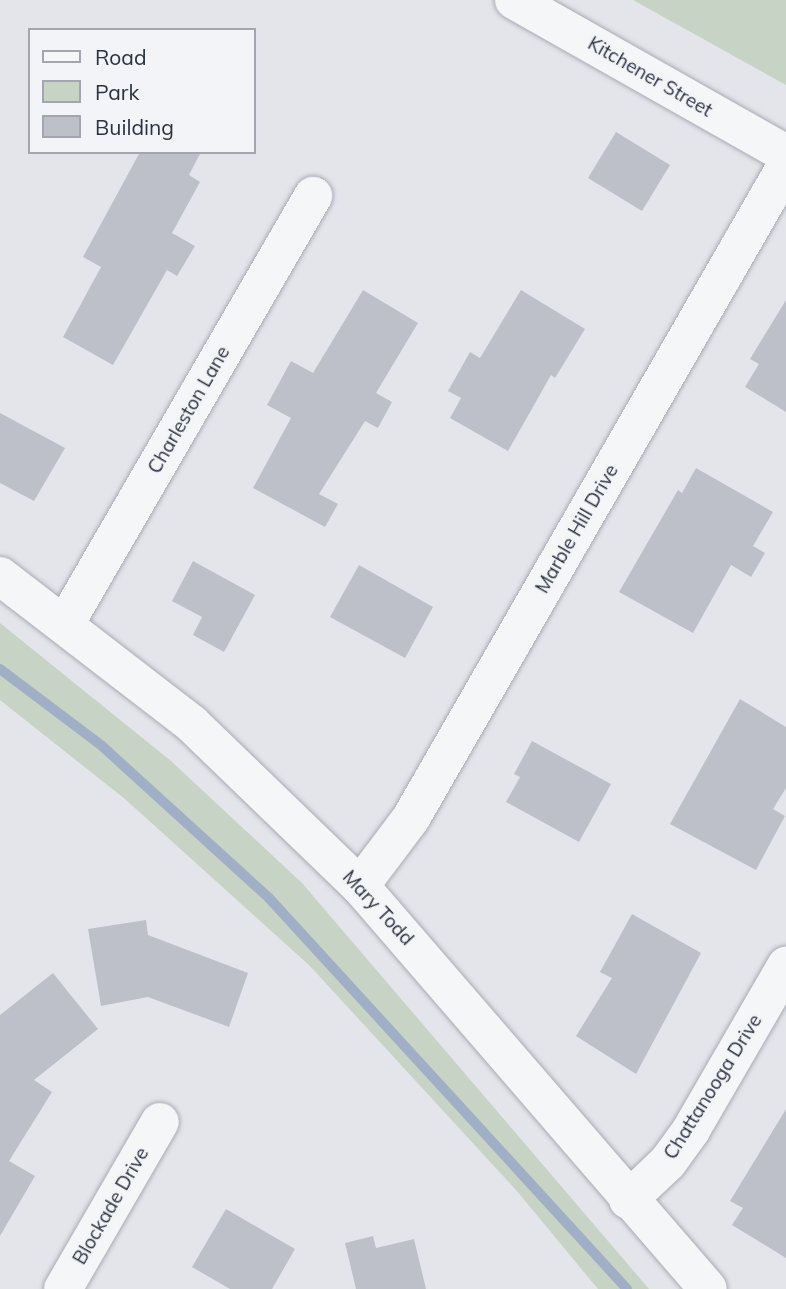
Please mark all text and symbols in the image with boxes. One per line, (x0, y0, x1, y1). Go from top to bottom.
legend (28, 28, 256, 154)
street label: Kitchener Street (584, 32, 716, 122)
text: Road (95, 44, 146, 70)
text: Park (95, 79, 139, 105)
text: Building (95, 114, 174, 140)
street label: Charleston Lane (143, 342, 235, 478)
street label: Marble Hill Drive (531, 461, 623, 597)
street label: Mary Todd (338, 866, 418, 950)
street label: Chattanooga Drive (659, 1010, 767, 1164)
street label: Blockade Drive (68, 1143, 154, 1269)

